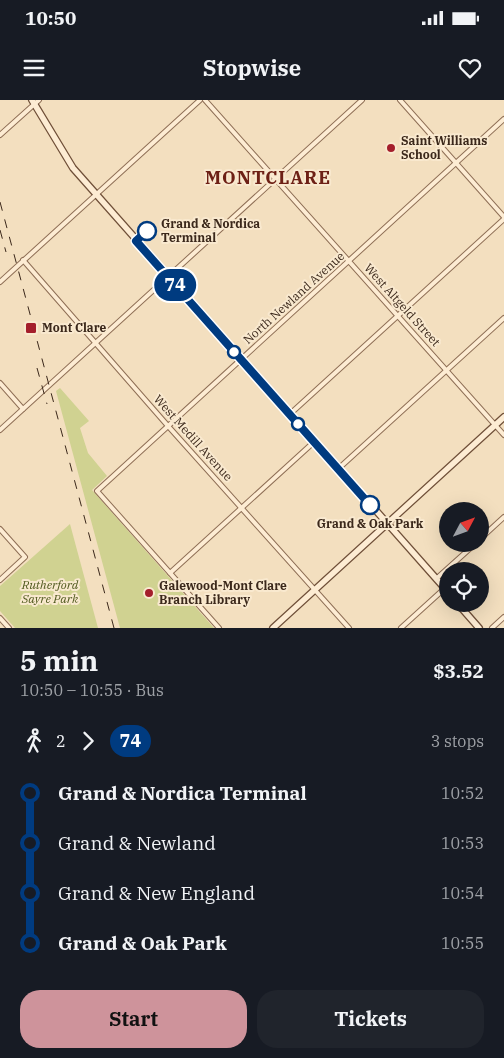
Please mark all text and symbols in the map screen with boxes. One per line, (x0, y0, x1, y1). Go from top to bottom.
text: 10:50 (25, 6, 76, 30)
text: Stopwise (203, 53, 301, 82)
icon: menu (20, 54, 48, 82)
icon: heart (456, 54, 484, 82)
place label: Saint Williams School (401, 133, 487, 162)
marker: Saint Williams School (385, 142, 397, 154)
district label: MONTCLARE (205, 166, 331, 189)
place label: Grand & Nordica Terminal (161, 216, 260, 245)
marker: Grand & Nordica Terminal (137, 221, 157, 241)
street label: North Newland Avenue (240, 248, 347, 347)
street label: West Altgeld Street (361, 260, 444, 349)
line badge: 74 (152, 269, 198, 301)
text: 74 (164, 273, 186, 296)
place label: Mont Clare (42, 320, 107, 335)
marker: Mont Clare (24, 321, 38, 335)
unlabelled marker (227, 345, 241, 359)
street label: West Medill Avenue (151, 392, 236, 484)
unlabelled marker (291, 417, 305, 431)
marker: Grand & Oak Park (360, 495, 380, 515)
north arrow (439, 502, 489, 552)
map controls (439, 502, 489, 612)
place label: Grand & Oak Park (317, 516, 424, 531)
button: locate (439, 562, 489, 612)
park label: Rutherford Sayre Park (21, 577, 79, 606)
place label: Galewood-Mont Clare Branch Library (159, 578, 287, 607)
marker: Galewood-Mont Clare Branch Library (143, 587, 155, 599)
text: 5 min (20, 642, 98, 679)
text: $3.52 (433, 659, 484, 683)
text: 10:50 – 10:55 · Bus (20, 680, 164, 700)
icon: walk (20, 727, 48, 755)
icon: forward (74, 727, 102, 755)
text: 74 (120, 729, 141, 752)
text: 2 (56, 731, 66, 751)
text: 3 stops (431, 731, 484, 751)
text: Grand & Nordica Terminal (58, 781, 307, 805)
text: 10:52 (441, 783, 484, 803)
text: Grand & Newland (58, 831, 216, 855)
text: 10:53 (441, 833, 484, 853)
text: Grand & New England (58, 881, 255, 905)
text: 10:54 (441, 883, 484, 903)
text: Grand & Oak Park (58, 931, 227, 955)
text: 10:55 (441, 933, 484, 953)
button: Start (20, 990, 247, 1048)
button: Tickets (257, 990, 484, 1048)

